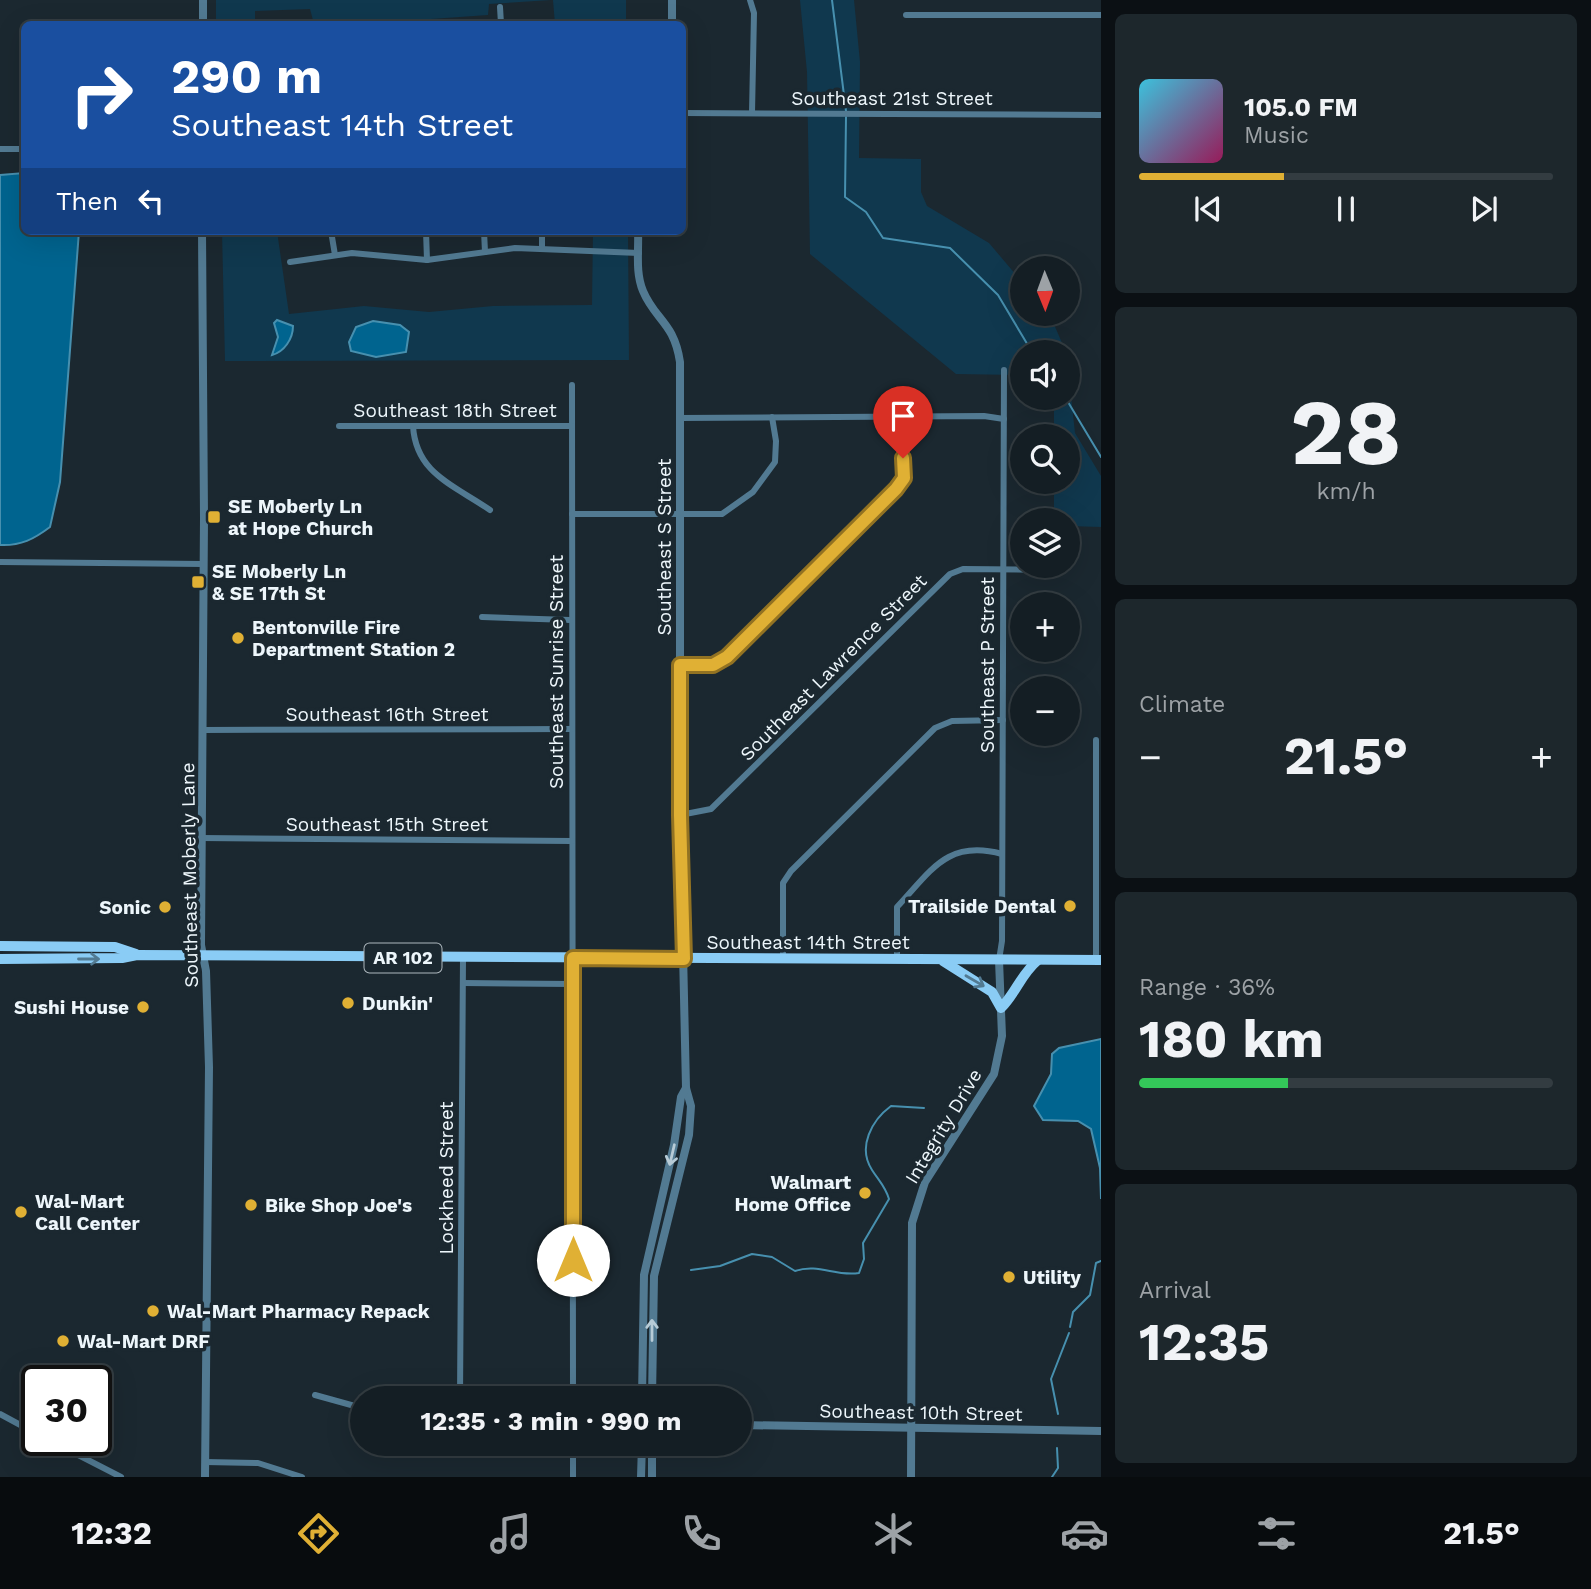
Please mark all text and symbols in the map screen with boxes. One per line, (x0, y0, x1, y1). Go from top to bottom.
text: 290 m (171, 47, 322, 105)
icon: right (56, 49, 147, 140)
street label: Southeast 21st Street (791, 87, 993, 110)
text: 105.0 FM (1244, 92, 1358, 122)
text: Southeast 14th Street (171, 106, 513, 144)
text: Music (1244, 122, 1309, 149)
icon: left (132, 182, 170, 220)
text: Then (56, 186, 118, 216)
icon: previous (1189, 190, 1227, 228)
icon: pause (1327, 190, 1365, 228)
icon: next (1465, 190, 1503, 228)
north arrow (1010, 256, 1080, 326)
map controls (1010, 256, 1080, 746)
button: sound (1010, 340, 1080, 410)
text: 28 (1290, 379, 1402, 486)
pin (873, 386, 933, 458)
icon: arrive (884, 397, 922, 435)
street label: Southeast 18th Street (353, 399, 557, 422)
button: search (1010, 424, 1080, 494)
street label: Southeast S Street (653, 458, 676, 636)
text: km/h (1316, 478, 1376, 505)
place label: SE Moberly Ln at Hope Church (228, 495, 373, 540)
button: layers (1010, 508, 1080, 578)
marker: SE Moberly Ln at Hope Church (206, 509, 222, 525)
street label: Southeast Sunrise Street (545, 555, 568, 789)
place label: SE Moberly Ln & SE 17th St (212, 560, 346, 605)
street label: Southeast Lawrence Street (735, 569, 931, 765)
marker: SE Moberly Ln & SE 17th St (190, 574, 206, 590)
street label: Southeast P Street (976, 577, 999, 753)
button: + (1010, 592, 1080, 662)
place label: Bentonville Fire Department Station 2 (252, 616, 455, 661)
marker: Bentonville Fire Department Station 2 (230, 630, 246, 646)
button: − (1010, 676, 1080, 746)
text: Climate (1139, 691, 1225, 718)
street label: Southeast 16th Street (285, 703, 489, 726)
text: 21.5° (1284, 726, 1408, 787)
text: − (1139, 735, 1162, 779)
text: + (1530, 735, 1553, 779)
street label: Southeast Moberly Lane (176, 762, 203, 988)
street label: Southeast 15th Street (286, 813, 488, 836)
place label: Trailside Dental (908, 895, 1057, 918)
place label: Sonic (99, 896, 151, 919)
marker: Trailside Dental (1062, 898, 1078, 914)
marker: Sonic (157, 899, 173, 915)
street label: Southeast 14th Street (706, 931, 910, 954)
road number: AR 102 (364, 944, 442, 973)
one-way arrow (77, 952, 100, 966)
one-way arrow (964, 974, 984, 988)
text: Range · 36% (1139, 974, 1275, 1001)
place label: Dunkin' (362, 992, 433, 1015)
marker: Dunkin' (340, 995, 356, 1011)
place label: Sushi House (14, 996, 129, 1019)
marker: Sushi House (135, 999, 151, 1015)
text: 180 km (1139, 1009, 1324, 1070)
street label: Integrity Drive (900, 1065, 987, 1188)
street label: Lockheed Street (435, 1101, 458, 1255)
one-way arrow (665, 1143, 678, 1166)
place label: Walmart Home Office (734, 1171, 852, 1216)
marker: Walmart Home Office (857, 1185, 873, 1201)
place label: Wal-Mart Call Center (35, 1190, 141, 1235)
place label: Bike Shop Joe's (265, 1194, 412, 1217)
marker: Bike Shop Joe's (243, 1197, 259, 1213)
marker: Wal-Mart Call Center (13, 1204, 29, 1220)
position arrow (536, 1223, 610, 1297)
place label: Utility (1023, 1266, 1081, 1289)
marker: Utility (1001, 1269, 1017, 1285)
text: Arrival (1139, 1277, 1211, 1304)
place label: Wal-Mart Pharmacy Repack (167, 1300, 430, 1323)
marker: Wal-Mart Pharmacy Repack (145, 1303, 161, 1319)
text: 12:35 (1139, 1312, 1269, 1373)
one-way arrow (645, 1319, 659, 1342)
place label: Wal-Mart DRF (77, 1330, 210, 1353)
marker: Wal-Mart DRF (55, 1333, 71, 1349)
speed limit sign: 30 (21, 1365, 112, 1456)
street label: Southeast 10th Street (819, 1399, 1023, 1426)
text: 12:35 · 3 min · 990 m (421, 1406, 681, 1436)
icon: directions (294, 1509, 343, 1558)
icon: music (486, 1509, 535, 1558)
icon: phone (677, 1509, 726, 1558)
icon: climate (869, 1509, 918, 1558)
icon: car (1060, 1509, 1109, 1558)
icon: filters (1252, 1509, 1301, 1558)
text: 12:32 (71, 1514, 152, 1552)
text: 21.5° (1443, 1514, 1520, 1552)

